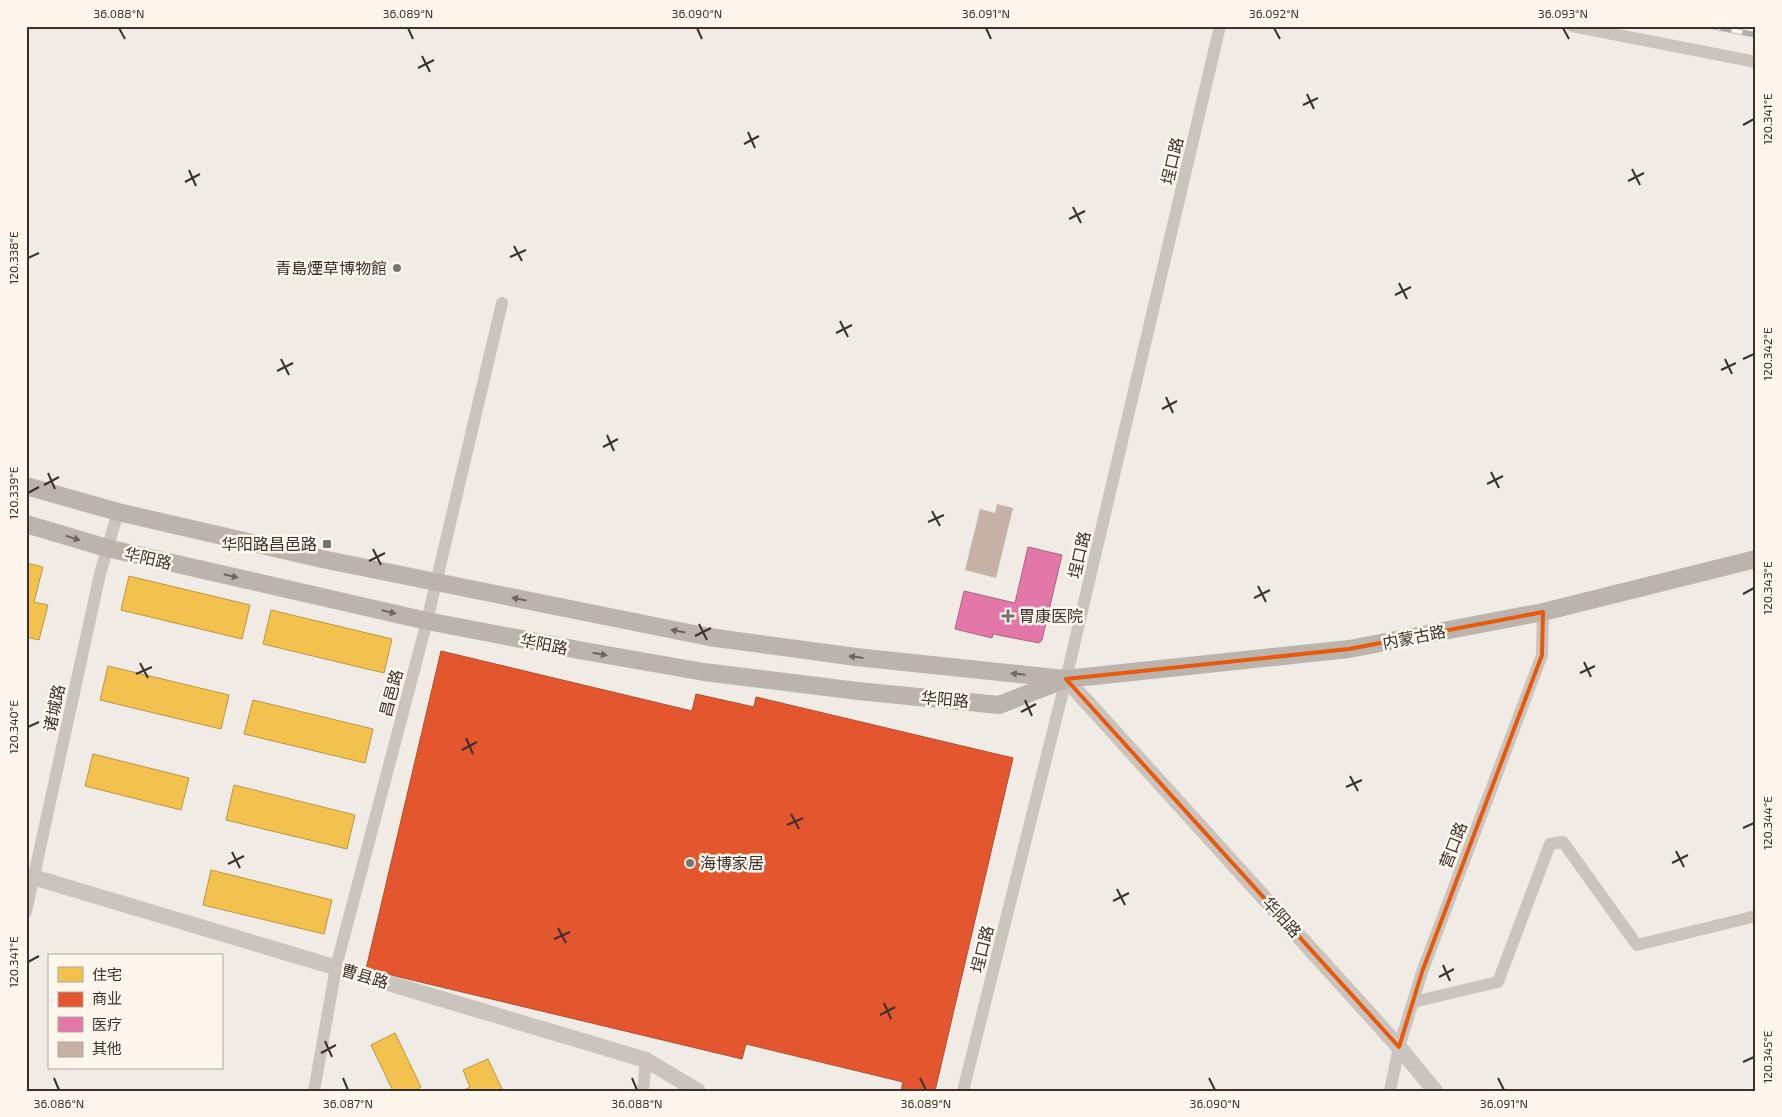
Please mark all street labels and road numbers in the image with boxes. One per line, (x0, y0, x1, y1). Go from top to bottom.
street label: 埕口路 (1157, 135, 1186, 186)
street label: 埕口路 (1064, 529, 1093, 580)
street label: 华阳路 (123, 543, 174, 572)
street label: 内蒙古路 (1381, 621, 1447, 652)
street label: 华阳路 (519, 630, 569, 657)
street label: 昌邑路 (375, 667, 406, 719)
street label: 诸城路 (39, 682, 68, 733)
street label: 华阳路 (920, 687, 970, 710)
street label: 营口路 (1435, 819, 1470, 871)
street label: 华阳路 (1259, 892, 1305, 941)
street label: 埕口路 (966, 923, 997, 974)
street label: 曹县路 (339, 959, 391, 992)

